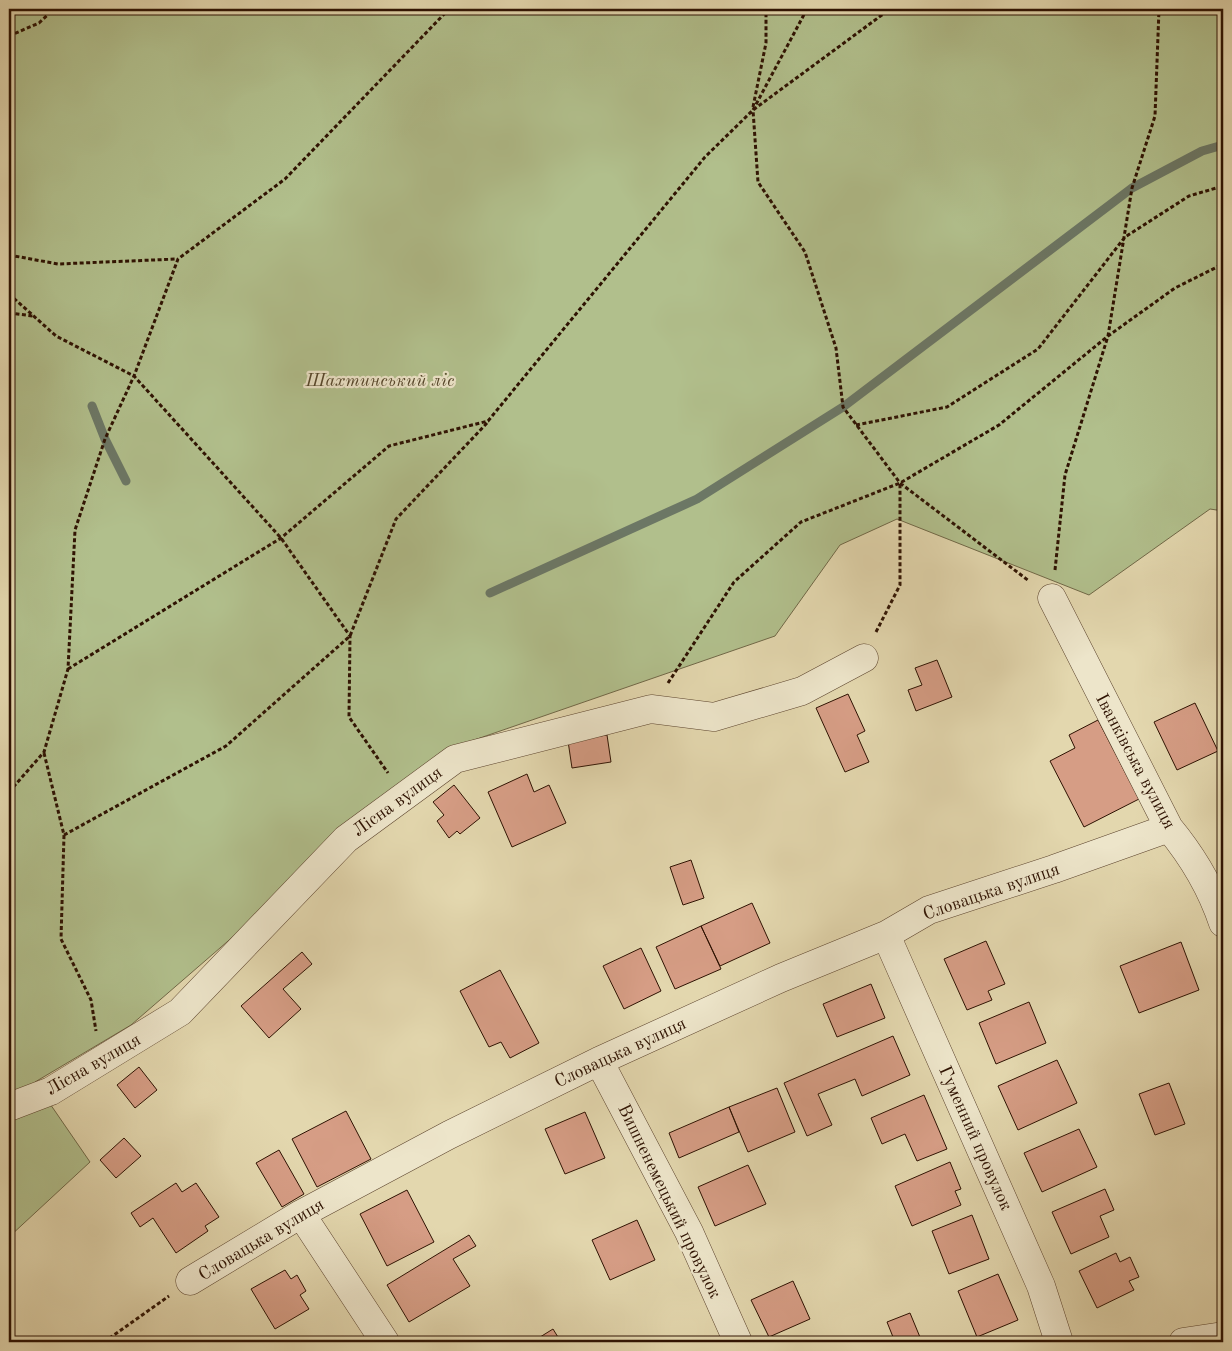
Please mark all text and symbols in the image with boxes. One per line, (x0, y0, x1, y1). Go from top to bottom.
park label: Шахтинський ліс (304, 372, 455, 390)
street label: Іванківська вулиця (1092, 691, 1178, 832)
street label: Лісна вулиця (350, 763, 446, 840)
street label: Словацька вулиця (921, 860, 1062, 924)
street label: Словацька вулиця (552, 1015, 689, 1091)
street label: Лісна вулиця (43, 1031, 144, 1099)
street label: Гуменний провулок (935, 1063, 1015, 1213)
street label: Вишненемецький провулок (614, 1101, 724, 1301)
street label: Словацька вулиця (196, 1195, 327, 1284)

